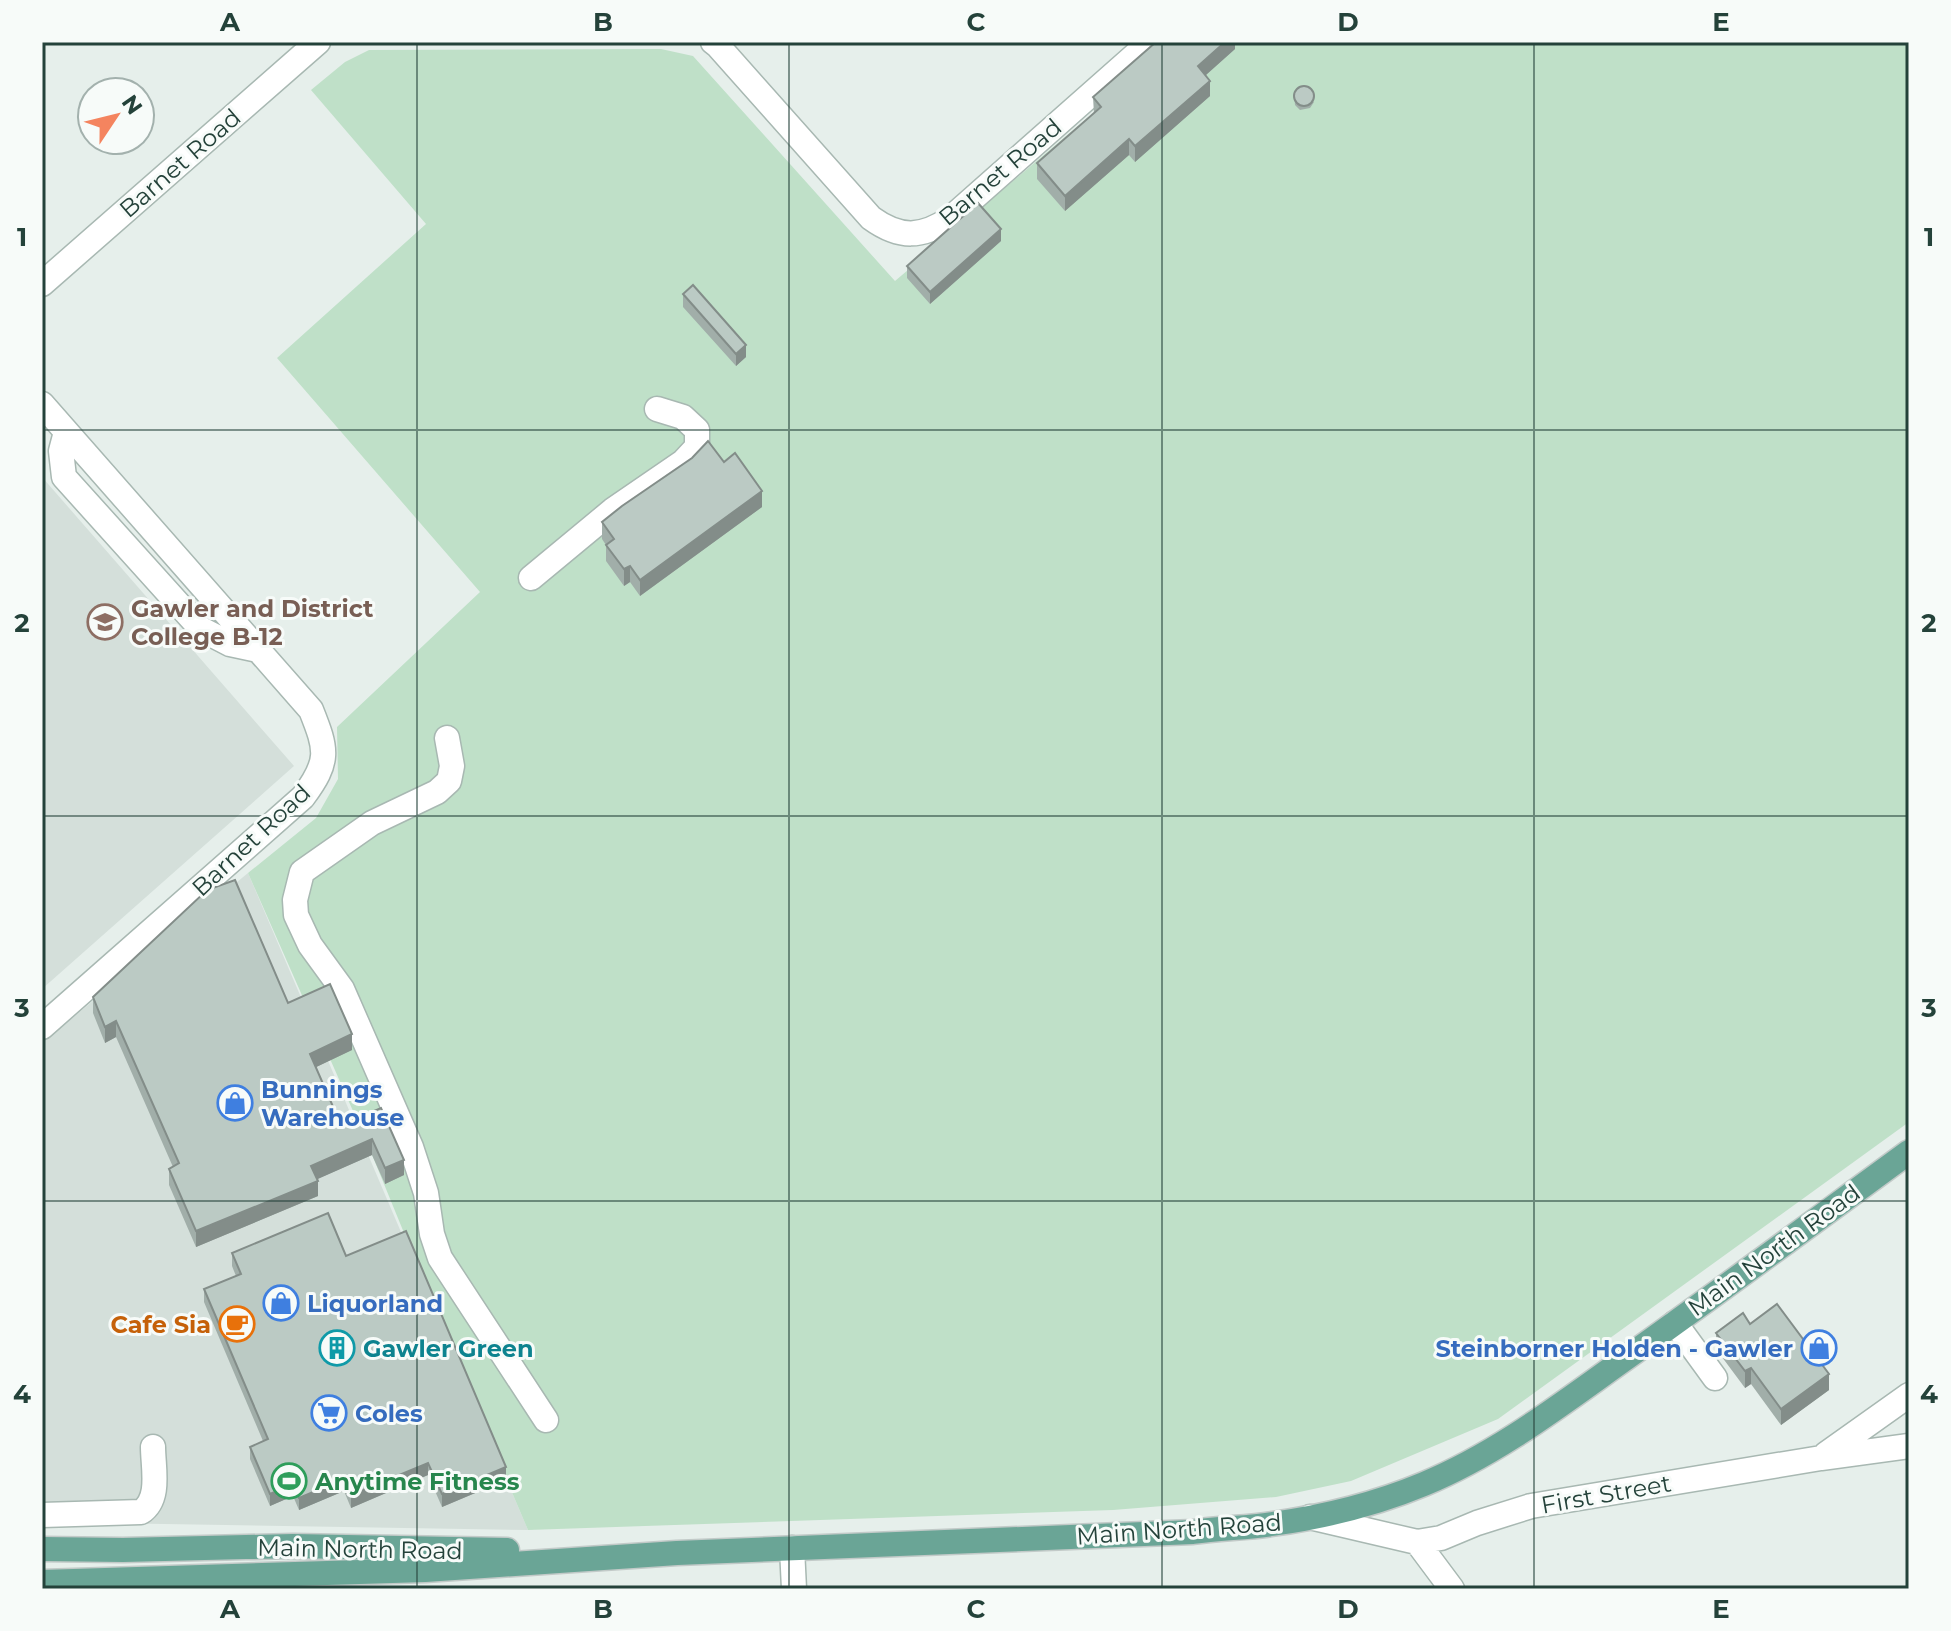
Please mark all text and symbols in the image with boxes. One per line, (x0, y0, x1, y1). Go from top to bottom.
text: A (219, 6, 241, 38)
text: B (593, 6, 613, 38)
text: C (967, 6, 986, 38)
text: D (1337, 6, 1359, 38)
text: E (1712, 6, 1730, 38)
north arrow (76, 76, 156, 156)
text: N (116, 90, 148, 120)
street label: Barnet Road (113, 102, 247, 224)
street label: Barnet Road (933, 112, 1067, 232)
text: 1 (17, 221, 27, 253)
text: 1 (1924, 221, 1934, 253)
place label: Gawler and District College B-12 (131, 594, 374, 651)
school or university icon: Gawler and District College B-12 (86, 603, 124, 641)
text: 2 (14, 607, 30, 639)
text: 2 (1921, 607, 1937, 639)
street label: Barnet Road (186, 778, 316, 902)
text: 3 (13, 992, 30, 1024)
text: 3 (1920, 992, 1937, 1024)
place label: Bunnings Warehouse (261, 1075, 404, 1132)
shop icon: Bunnings Warehouse (216, 1084, 254, 1122)
street label: Main North Road (1682, 1178, 1866, 1322)
shop icon: Liquorland (262, 1284, 300, 1322)
place label: Liquorland (307, 1289, 443, 1318)
cafe icon: Cafe Sia (218, 1305, 256, 1343)
place label: Cafe Sia (110, 1310, 211, 1339)
building icon: Gawler Green (318, 1329, 356, 1367)
shop icon: Steinborner Holden - Gawler (1800, 1329, 1838, 1367)
place label: Gawler Green (363, 1334, 534, 1363)
place label: Steinborner Holden - Gawler (1435, 1334, 1793, 1363)
text: 4 (13, 1378, 31, 1410)
text: 4 (1920, 1378, 1938, 1410)
supermarket icon: Coles (310, 1394, 348, 1432)
place label: Coles (355, 1399, 423, 1428)
sports icon: Anytime Fitness (270, 1462, 308, 1500)
place label: Anytime Fitness (314, 1467, 520, 1496)
street label: First Street (1539, 1468, 1674, 1520)
street label: Main North Road (1075, 1507, 1283, 1551)
street label: Main North Road (257, 1533, 463, 1565)
text: A (219, 1593, 241, 1625)
text: B (593, 1593, 613, 1625)
text: C (967, 1593, 986, 1625)
text: D (1337, 1593, 1359, 1625)
text: E (1712, 1593, 1730, 1625)

